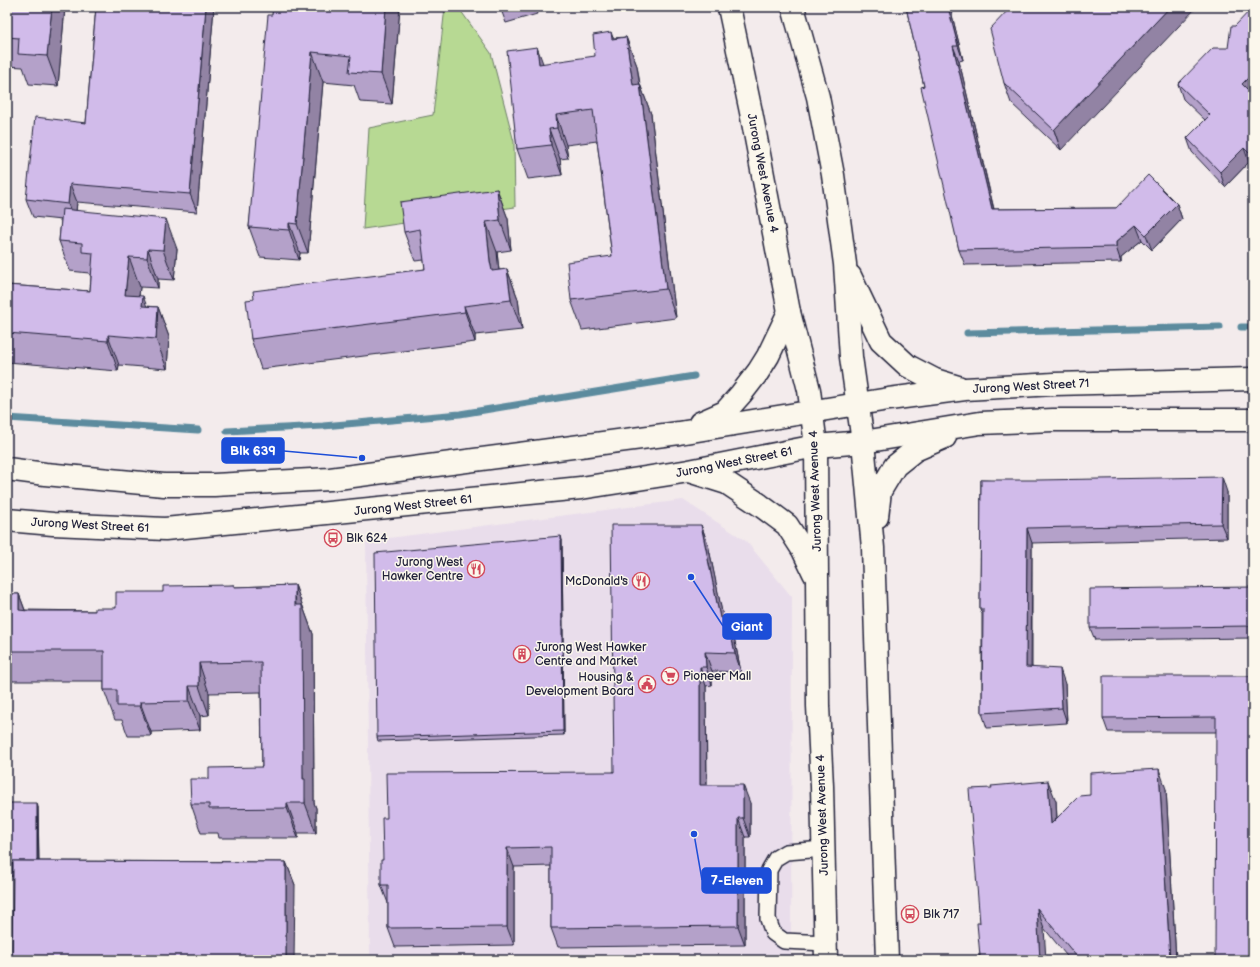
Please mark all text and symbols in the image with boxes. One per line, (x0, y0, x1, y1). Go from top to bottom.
street label: Jurong West Avenue 4 (744, 112, 782, 235)
street label: Jurong West Street 71 (972, 376, 1090, 397)
street label: Jurong West Avenue 4 (806, 429, 825, 552)
callout: Blk 639 (222, 438, 284, 463)
text: Blk 639 (230, 443, 276, 459)
street label: Jurong West Street 61 (675, 444, 794, 481)
street label: Jurong West Street 61 (353, 492, 473, 519)
street label: Jurong West Street 61 (30, 515, 150, 536)
bus stop icon: Blk 624 (323, 528, 343, 548)
place label: Blk 624 (346, 531, 388, 546)
place label: Jurong West Hawker Centre (382, 555, 463, 584)
restaurant icon: Jurong West Hawker Centre (466, 559, 486, 579)
restaurant icon: McDonald's (631, 571, 651, 591)
place label: McDonald's (565, 574, 628, 589)
callout: Giant (723, 614, 771, 639)
text: Giant (731, 619, 764, 635)
place label: Jurong West Hawker Centre and Market (535, 640, 647, 669)
building icon: Jurong West Hawker Centre and Market (512, 644, 532, 664)
supermarket icon: Pioneer Mall (660, 666, 680, 686)
place label: Pioneer Mall (683, 669, 751, 684)
place label: Housing & Development Board (526, 670, 634, 699)
public building icon: Housing & Development Board (637, 674, 657, 694)
street label: Jurong West Avenue 4 (813, 753, 832, 876)
callout: 7-Eleven (702, 868, 771, 893)
text: 7-Eleven (711, 873, 763, 889)
bus stop icon: Blk 717 (900, 904, 920, 924)
place label: Blk 717 (923, 907, 959, 922)

